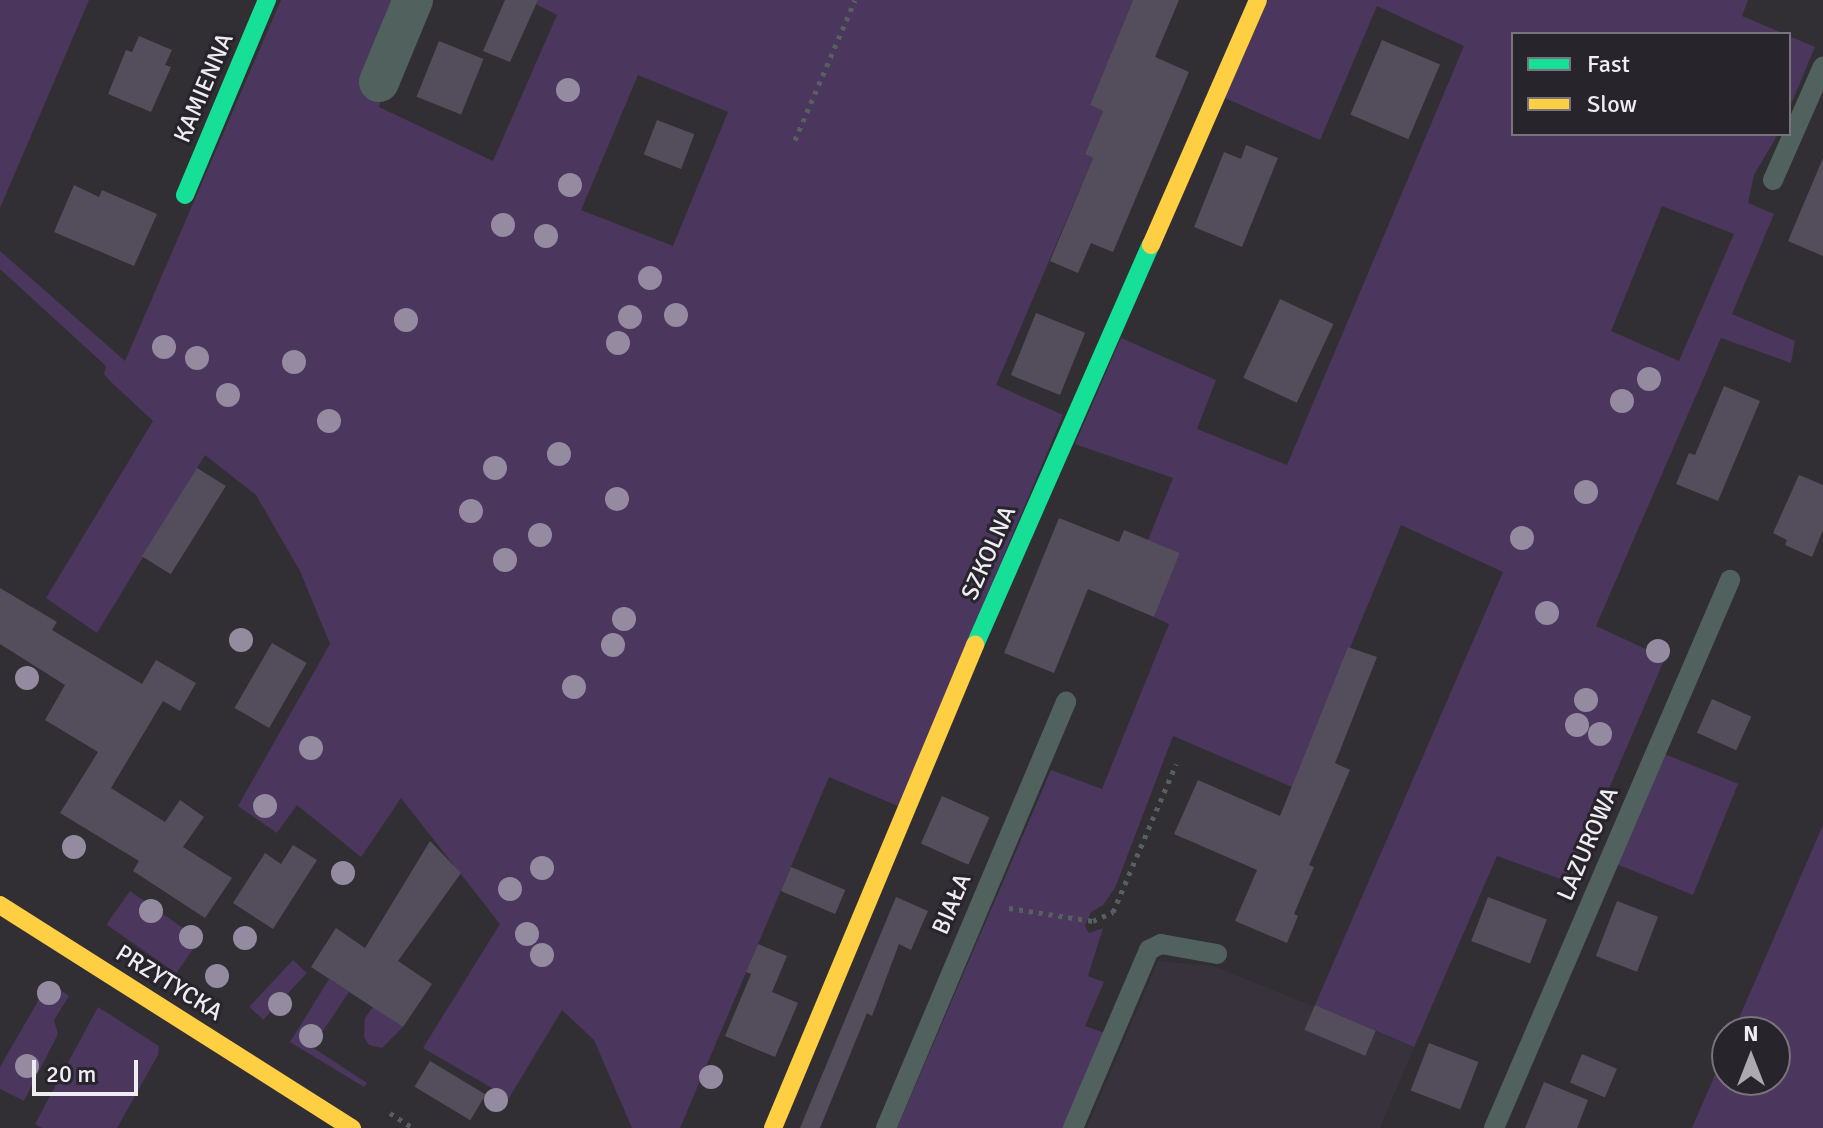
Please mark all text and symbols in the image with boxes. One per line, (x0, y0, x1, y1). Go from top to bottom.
street label: KAMIENNA (168, 29, 240, 147)
legend (1511, 32, 1791, 136)
text: Fast (1587, 49, 1630, 79)
text: Slow (1587, 89, 1637, 119)
street label: SZKOLNA (956, 502, 1022, 604)
street label: LAZUROWA (1551, 783, 1625, 905)
street label: BIAŁA (926, 869, 978, 939)
street label: PRZYTYCKA (110, 939, 228, 1027)
north arrow (1711, 1016, 1791, 1096)
text: N (1743, 1020, 1759, 1047)
scale bar (36, 1044, 142, 1094)
text: 20 m (46, 1059, 96, 1089)

